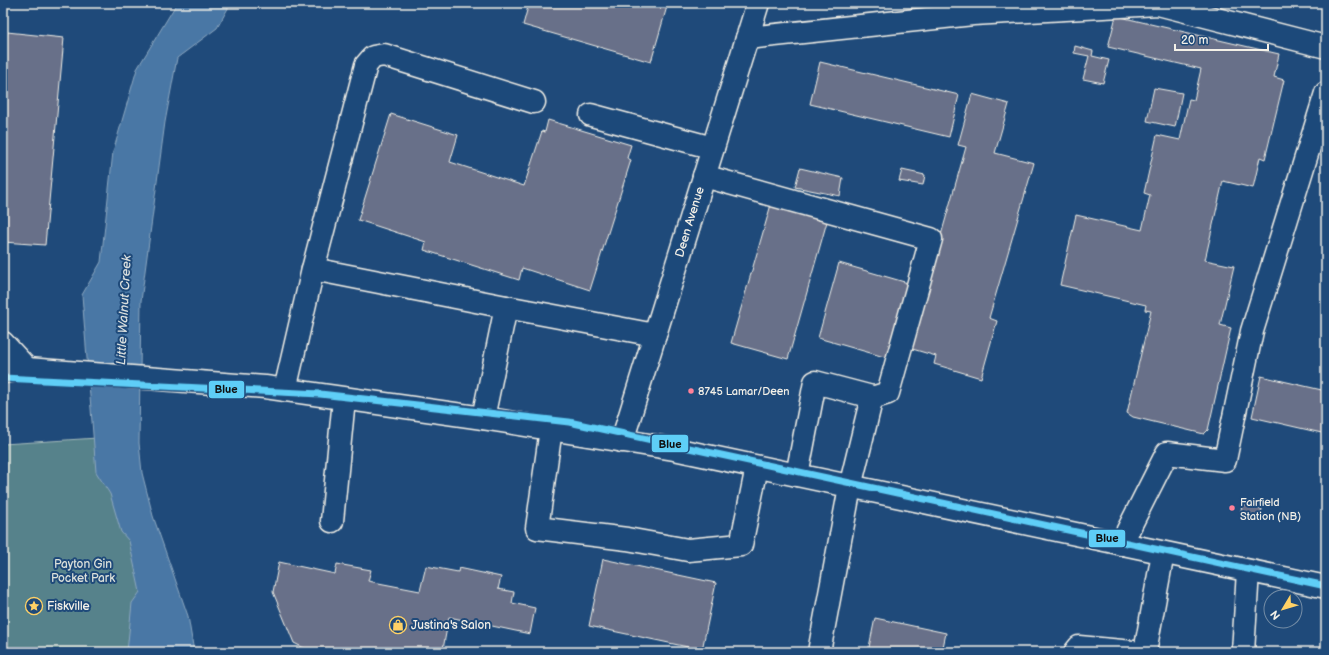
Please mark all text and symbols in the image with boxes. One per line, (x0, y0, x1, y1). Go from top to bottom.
scale bar (1175, 26, 1268, 52)
text: 20 m (1181, 33, 1208, 48)
street label: Deen Avenue (672, 185, 708, 259)
water label: Little Walnut Creek (113, 254, 135, 366)
line badge: Blue (208, 380, 245, 399)
text: Blue (214, 383, 238, 396)
place label: 8745 Lamar/Deen (698, 385, 789, 398)
marker: 8745 Lamar/Deen (686, 386, 696, 396)
line badge: Blue (651, 434, 689, 453)
text: Blue (658, 438, 682, 451)
place label: Fairfield Station (NB) (1240, 496, 1301, 523)
marker: Fairfield Station (NB) (1227, 503, 1237, 513)
line badge: Blue (1088, 529, 1126, 548)
text: Blue (1095, 532, 1119, 545)
park label: Payton Gin Pocket Park (51, 557, 115, 586)
north arrow (1263, 589, 1303, 629)
place icon: Fiskville (24, 596, 44, 616)
place label: Fiskville (47, 599, 90, 614)
text: N (1268, 608, 1283, 622)
shop icon: Justina's Salon (388, 615, 408, 635)
place label: Justina's Salon (411, 618, 491, 633)

